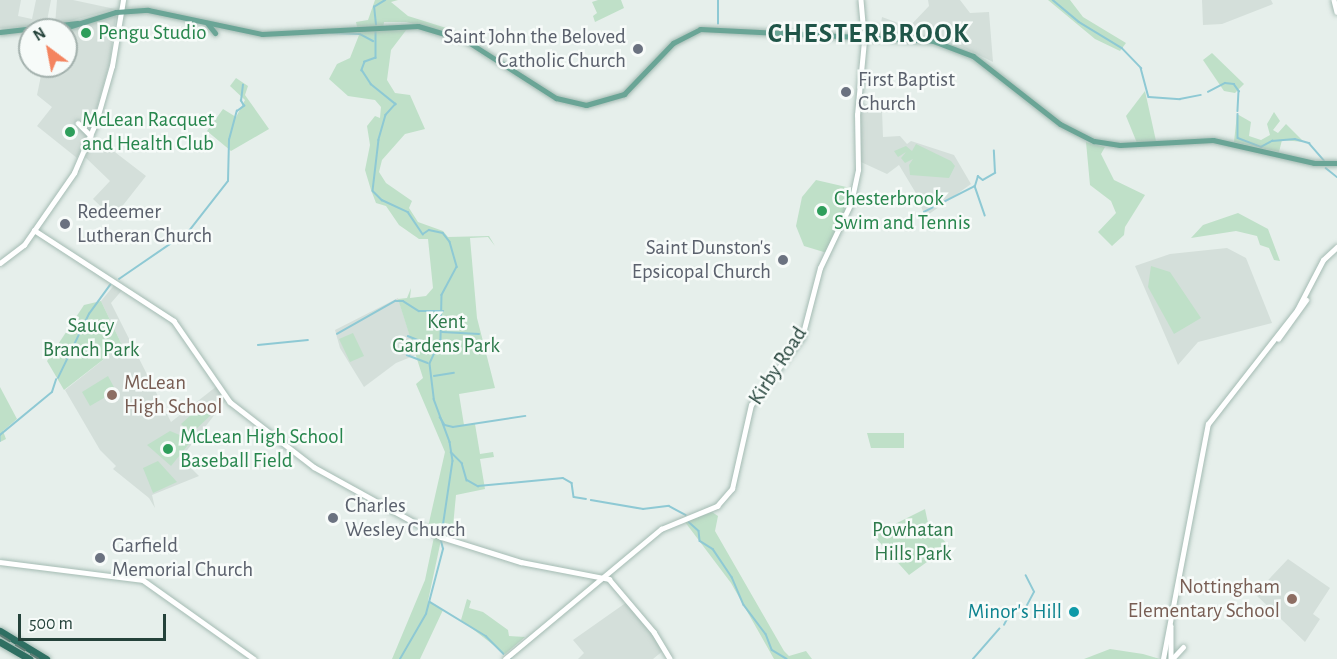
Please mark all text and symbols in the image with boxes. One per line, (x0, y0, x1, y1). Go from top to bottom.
north arrow (18, 18, 78, 78)
district label: CHESTERBROOK (768, 18, 970, 50)
place label: Pengu Studio (98, 20, 207, 46)
place label: Saint John the Beloved Catholic Church (443, 24, 626, 74)
text: N (31, 25, 48, 44)
marker: Pengu Studio (79, 26, 93, 40)
marker: Saint John the Beloved Catholic Church (631, 42, 645, 56)
place label: First Baptist Church (858, 67, 955, 117)
marker: First Baptist Church (839, 85, 853, 99)
place label: McLean Racquet and Health Club (82, 107, 214, 157)
marker: McLean Racquet and Health Club (63, 125, 77, 139)
place label: Chesterbrook Swim and Tennis (834, 186, 971, 236)
place label: Redeemer Lutheran Church (77, 199, 212, 249)
marker: Chesterbrook Swim and Tennis (815, 204, 829, 218)
marker: Redeemer Lutheran Church (58, 217, 72, 231)
place label: Saint Dunston's Epsicopal Church (632, 235, 771, 285)
marker: Saint Dunston's Epsicopal Church (776, 253, 790, 267)
park label: Kent Gardens Park (392, 309, 500, 359)
park label: Saucy Branch Park (43, 313, 139, 363)
street label: Kirby Road (743, 322, 813, 410)
place label: McLean High School (124, 370, 222, 420)
marker: McLean High School (105, 388, 119, 402)
place label: McLean High School Baseball Field (180, 424, 344, 474)
marker: McLean High School Baseball Field (161, 442, 175, 456)
place label: Charles Wesley Church (345, 493, 466, 543)
marker: Charles Wesley Church (326, 511, 340, 525)
park label: Powhatan Hills Park (872, 517, 954, 567)
place label: Garfield Memorial Church (112, 533, 253, 583)
marker: Garfield Memorial Church (93, 551, 107, 565)
place label: Nottingham Elementary School (1128, 574, 1280, 624)
marker: Nottingham Elementary School (1285, 592, 1299, 606)
place label: Minor's Hill (968, 599, 1062, 625)
scale bar (21, 602, 170, 640)
marker: Minor's Hill (1067, 605, 1081, 619)
text: 500 m (29, 615, 73, 633)

